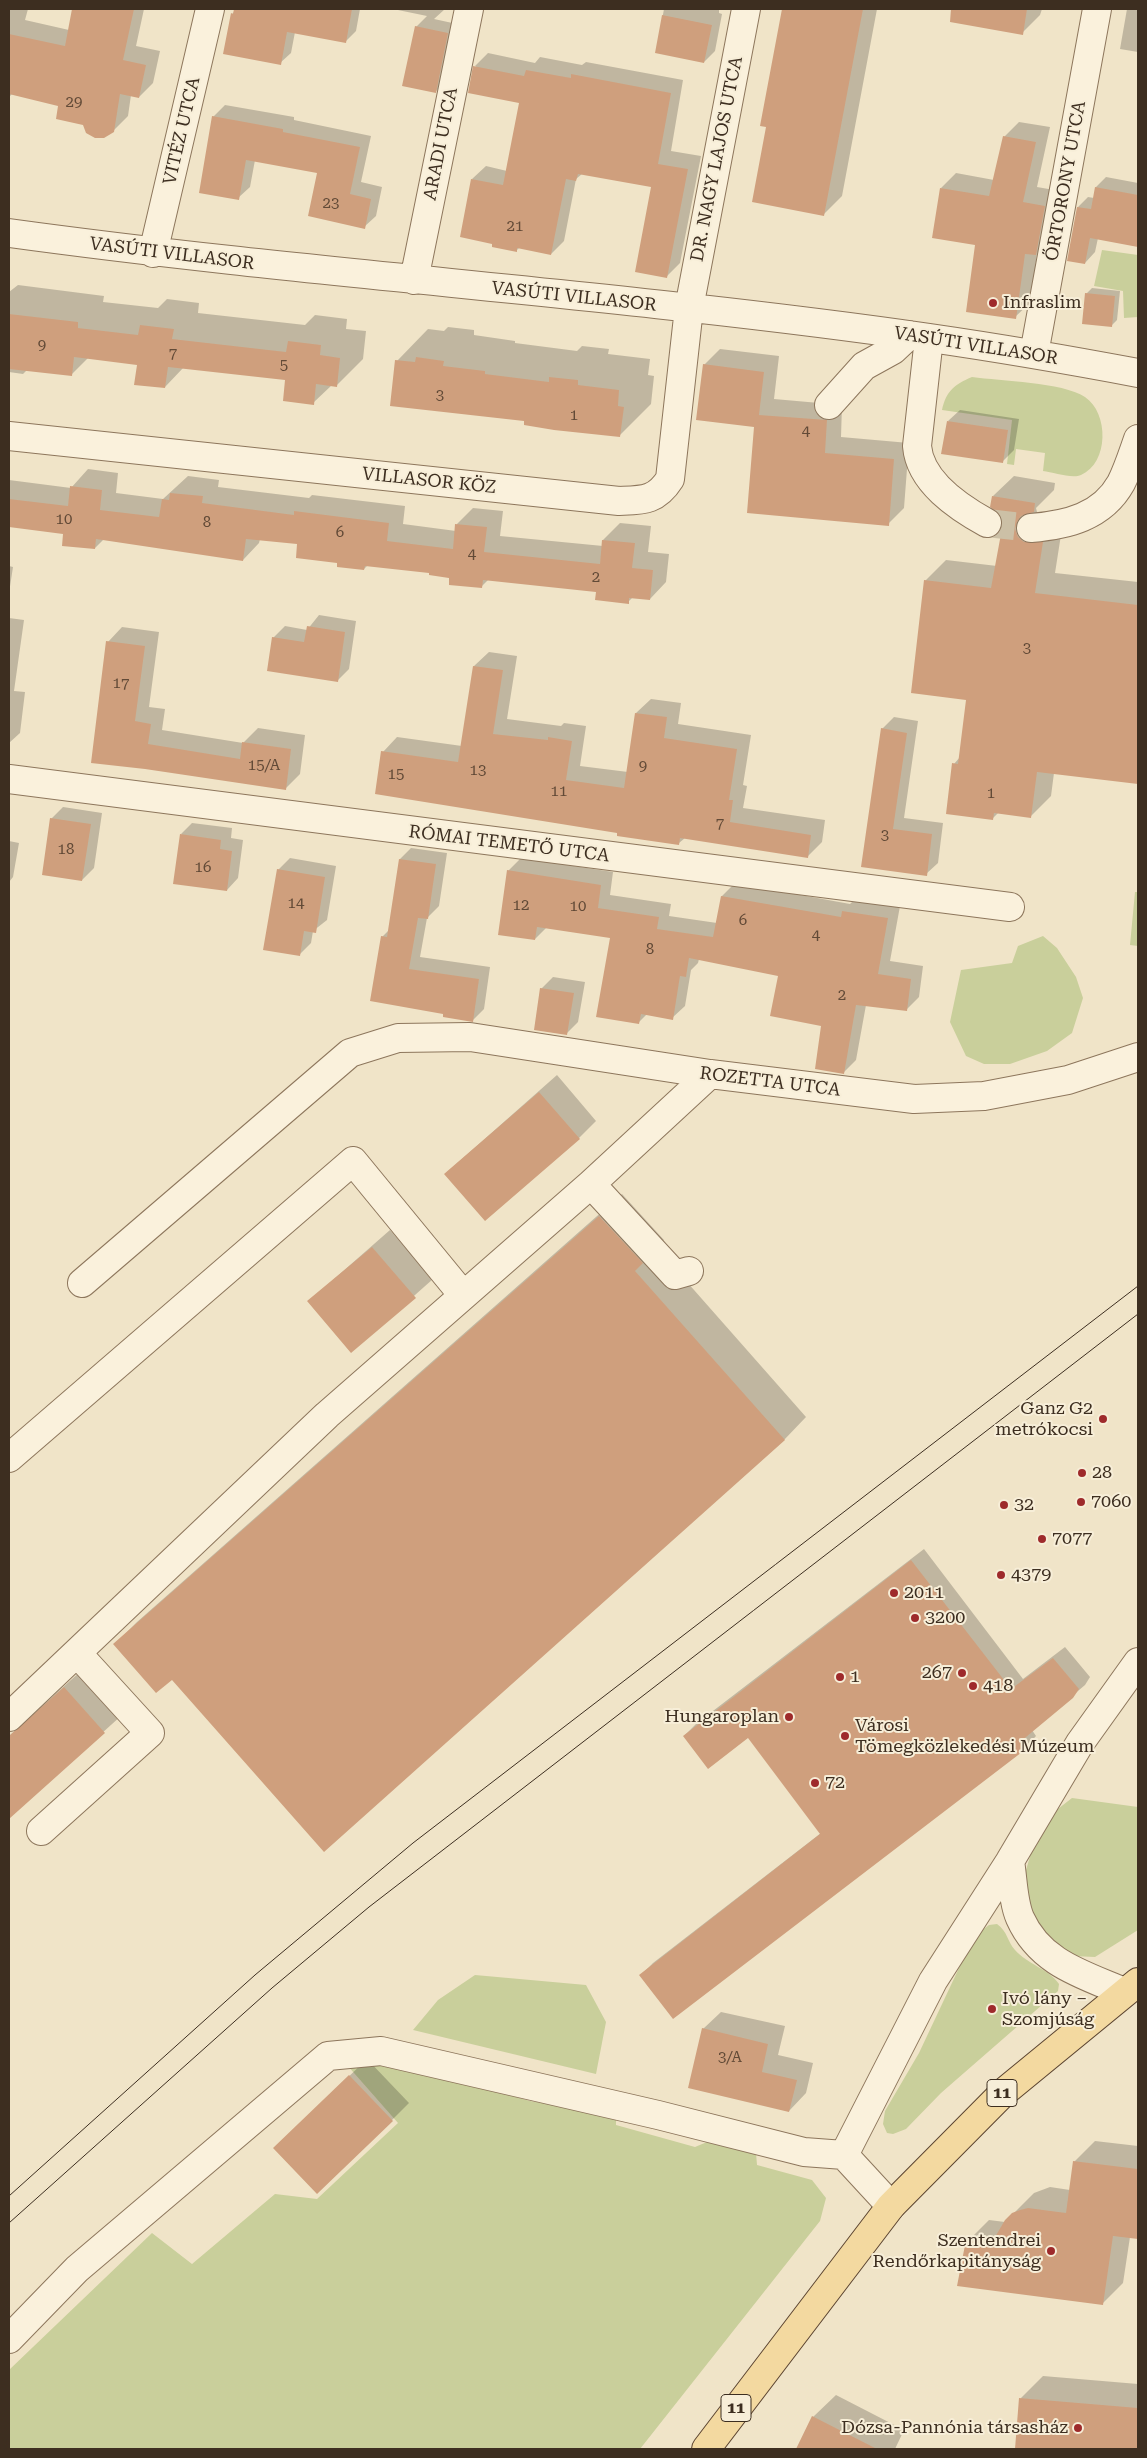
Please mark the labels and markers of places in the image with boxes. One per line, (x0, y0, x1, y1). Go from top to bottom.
place label: Infraslim (1003, 292, 1082, 314)
marker: Infraslim (987, 297, 999, 309)
place label: Ganz G2 metrókocsi (995, 1398, 1093, 1440)
marker: Ganz G2 metrókocsi (1097, 1413, 1109, 1425)
place label: 28 (1092, 1462, 1112, 1484)
marker: 28 (1076, 1467, 1088, 1479)
place label: 7060 (1091, 1491, 1131, 1513)
place label: 32 (1014, 1494, 1034, 1516)
marker: 7060 (1075, 1496, 1087, 1508)
marker: 32 (998, 1499, 1010, 1511)
place label: 7077 (1052, 1528, 1092, 1550)
marker: 7077 (1036, 1533, 1048, 1545)
place label: 4379 (1011, 1564, 1051, 1586)
marker: 4379 (995, 1569, 1007, 1581)
place label: 2011 (904, 1582, 944, 1604)
marker: 2011 (888, 1587, 900, 1599)
place label: 3200 (925, 1607, 965, 1629)
marker: 3200 (909, 1612, 921, 1624)
place label: 267 (922, 1662, 952, 1684)
place label: 1 (850, 1666, 860, 1688)
marker: 267 (956, 1667, 968, 1679)
marker: 1 (834, 1671, 846, 1683)
place label: 418 (983, 1675, 1013, 1697)
marker: 418 (967, 1680, 979, 1692)
place label: Hungaroplan (665, 1706, 779, 1728)
marker: Hungaroplan (783, 1711, 795, 1723)
place label: Városi Tömegközlekedési Múzeum (855, 1715, 1094, 1758)
marker: Városi Tömegközlekedési Múzeum (839, 1730, 851, 1742)
place label: 72 (825, 1772, 845, 1794)
marker: 72 (809, 1777, 821, 1789)
place label: Ivó lány – Szomjúság (1002, 1988, 1094, 2030)
marker: Ivó lány – Szomjúság (986, 2003, 998, 2015)
place label: Szentendrei Rendőrkapitányság (873, 2230, 1041, 2272)
marker: Szentendrei Rendőrkapitányság (1045, 2245, 1057, 2257)
place label: Dózsa-Pannónia társasház (841, 2417, 1068, 2439)
marker: Dózsa-Pannónia társasház (1072, 2422, 1084, 2434)

